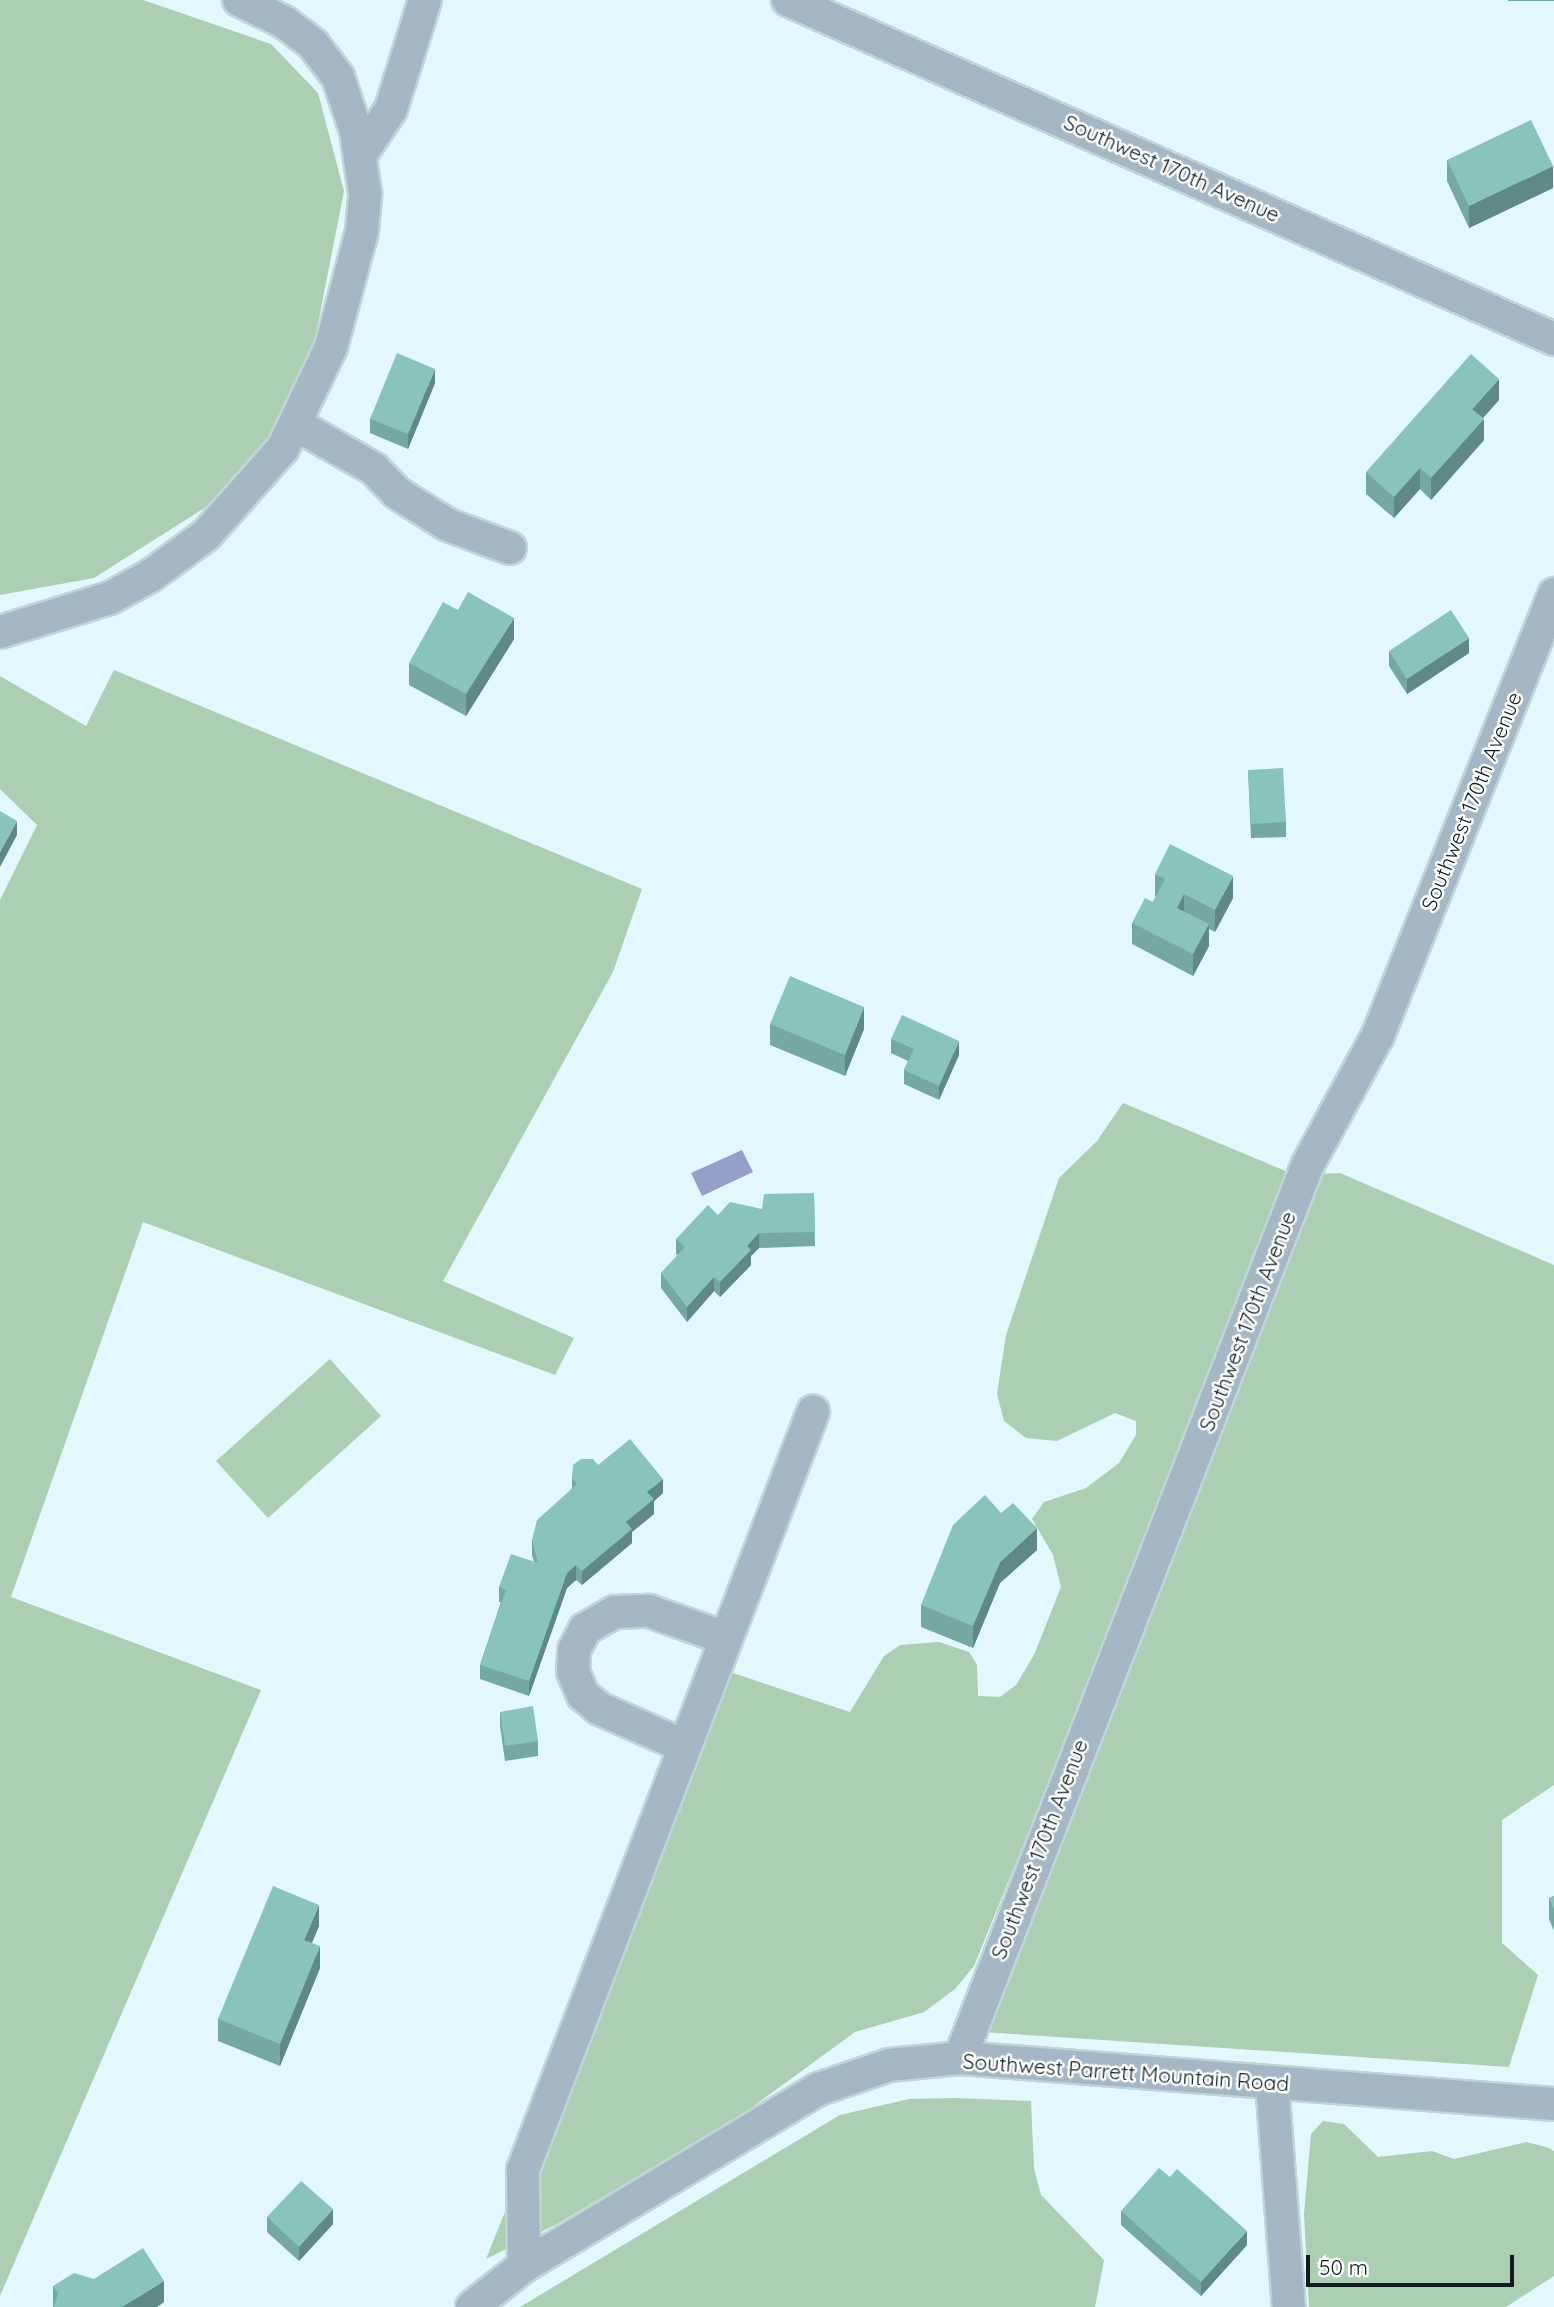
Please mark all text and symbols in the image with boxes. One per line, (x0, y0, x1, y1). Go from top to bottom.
street label: Southwest 170th Avenue (1060, 109, 1284, 227)
street label: Southwest 170th Avenue (1416, 688, 1526, 914)
street label: Southwest 170th Avenue (1193, 1207, 1301, 1435)
street label: Southwest 170th Avenue (985, 1735, 1093, 1963)
street label: Southwest Parrett Mountain Road (962, 2048, 1290, 2096)
scale bar (1309, 2240, 1517, 2284)
text: 50 m (1319, 2254, 1368, 2280)

